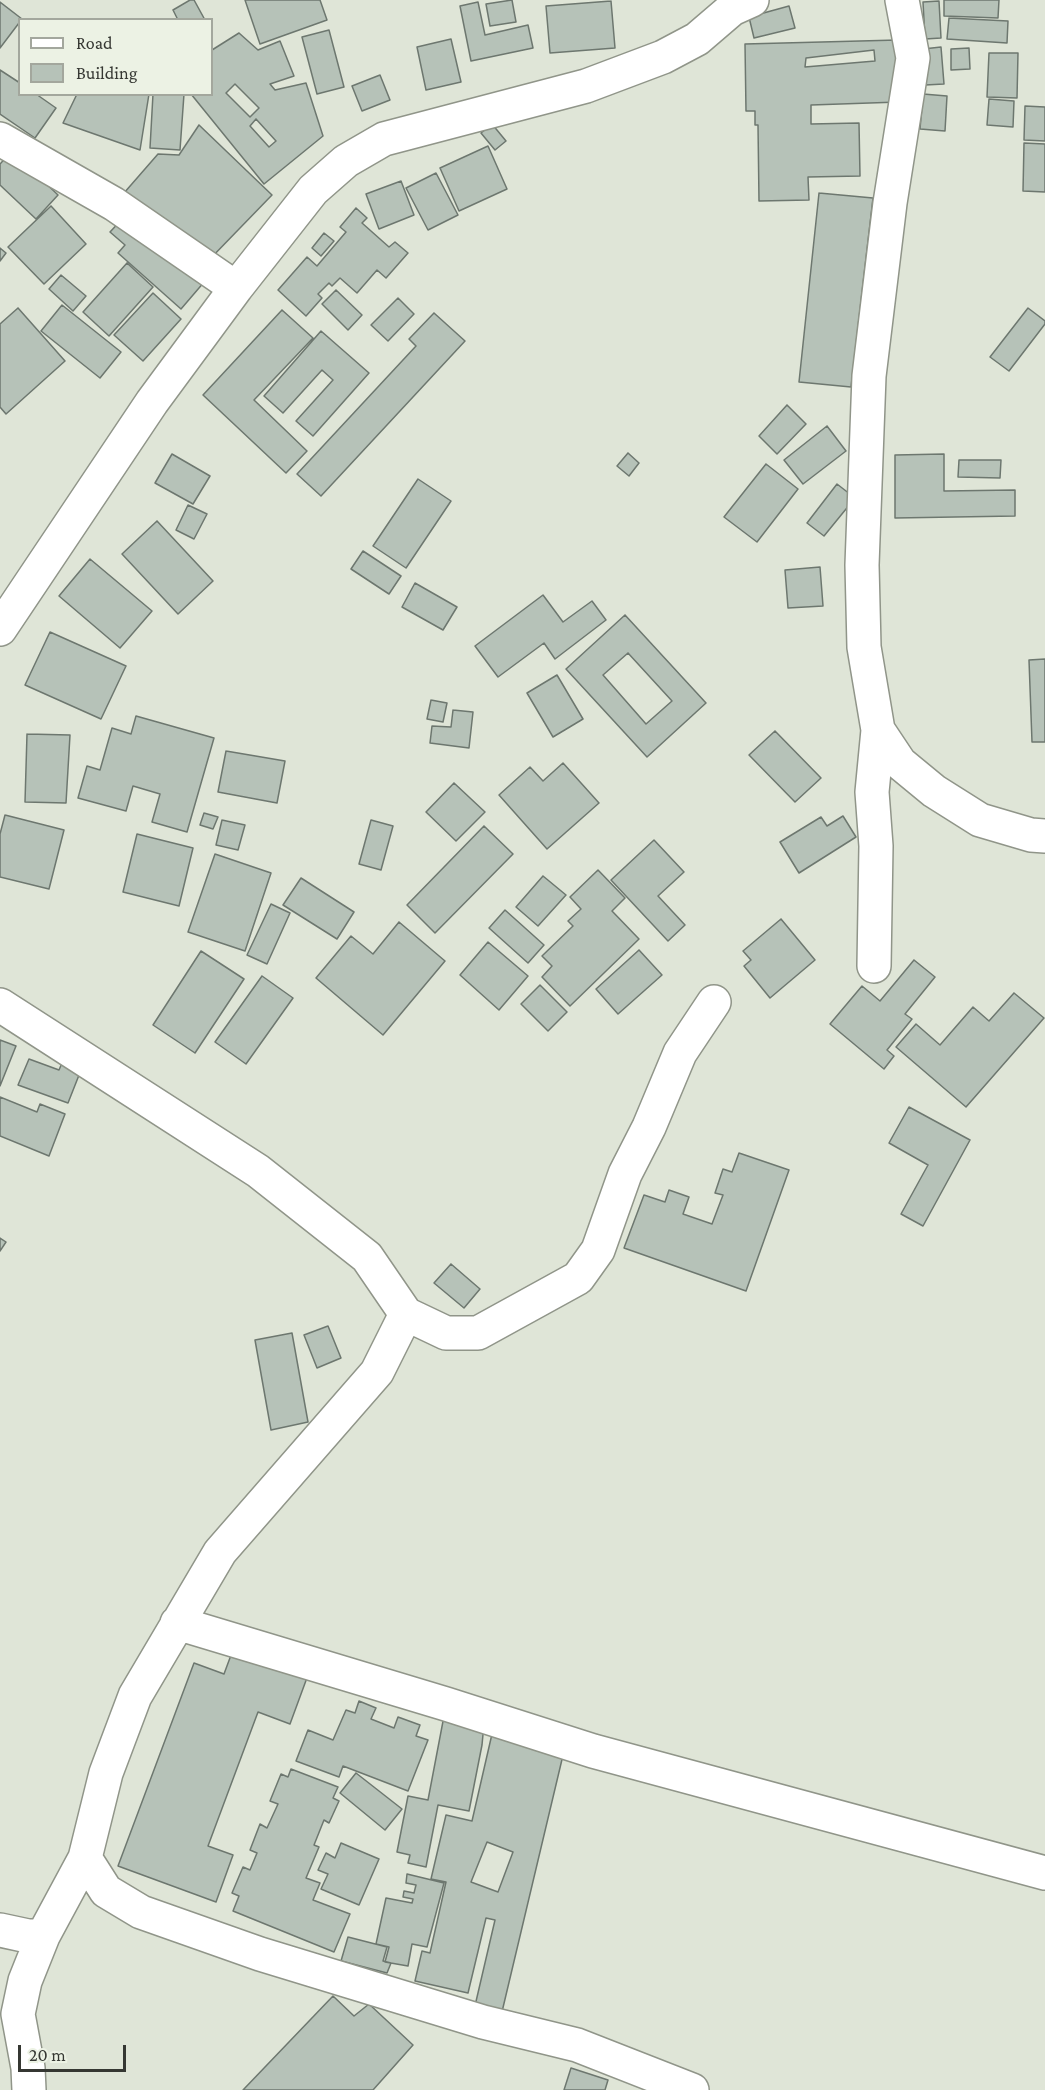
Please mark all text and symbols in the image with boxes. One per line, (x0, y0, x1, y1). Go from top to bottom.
legend (18, 18, 213, 96)
text: Road (76, 33, 113, 53)
text: Building (76, 63, 137, 83)
scale bar (21, 2033, 129, 2071)
text: 20 m (29, 2045, 66, 2065)

